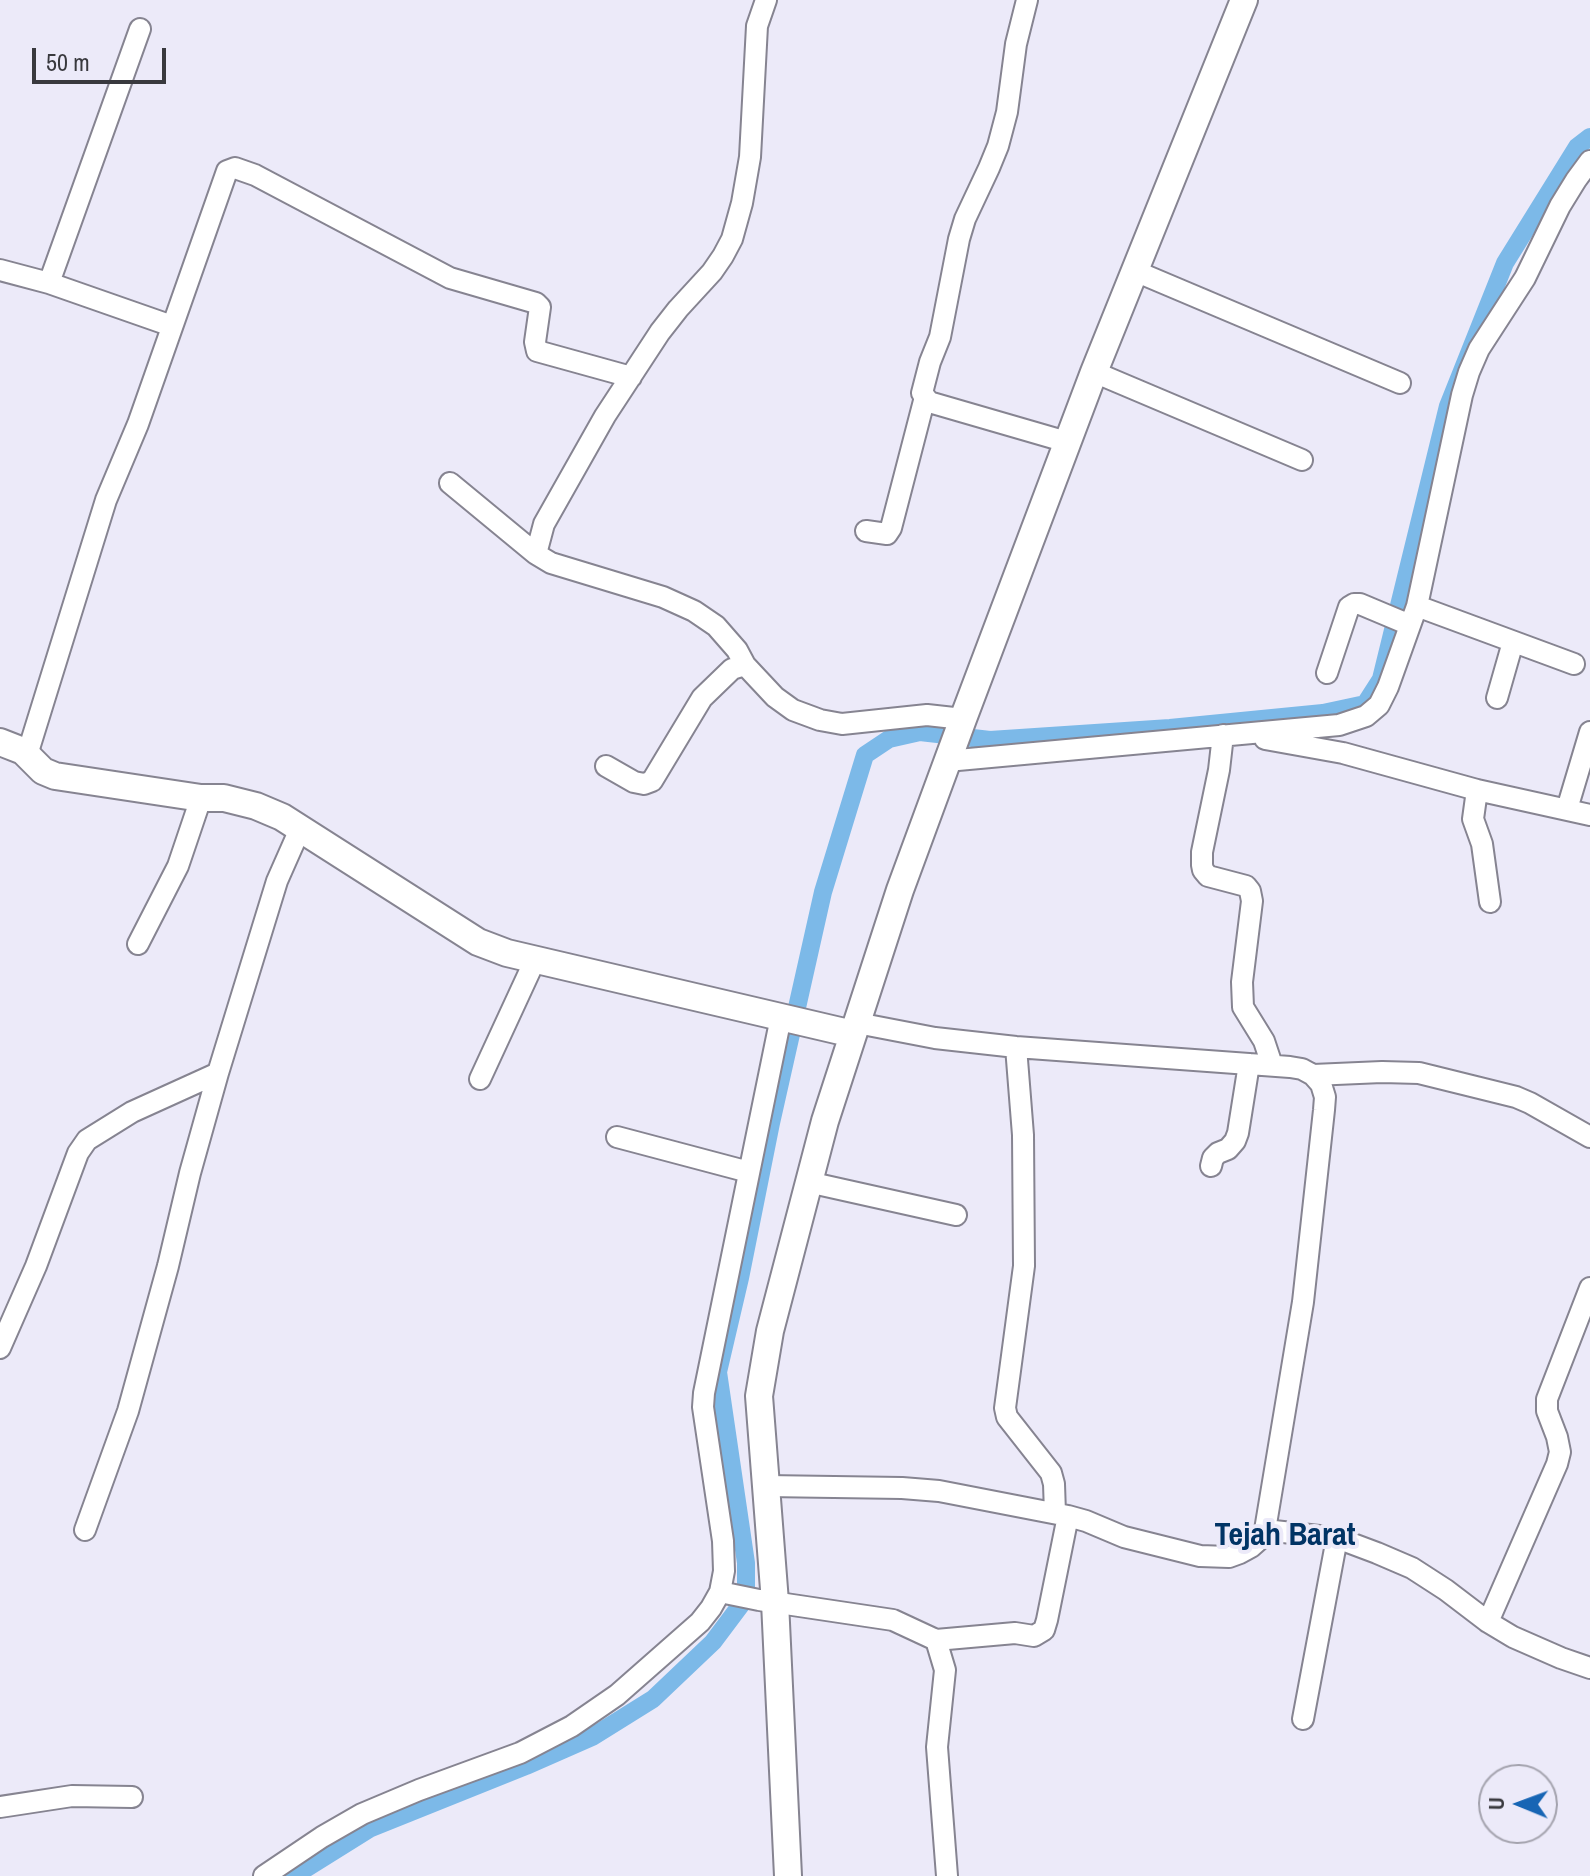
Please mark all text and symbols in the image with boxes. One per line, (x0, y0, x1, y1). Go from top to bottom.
scale bar (36, 32, 170, 82)
text: 50 m (46, 46, 90, 78)
district label: Tejah Barat (1215, 1517, 1355, 1555)
north arrow (1478, 1764, 1558, 1844)
text: U (1481, 1797, 1511, 1810)

